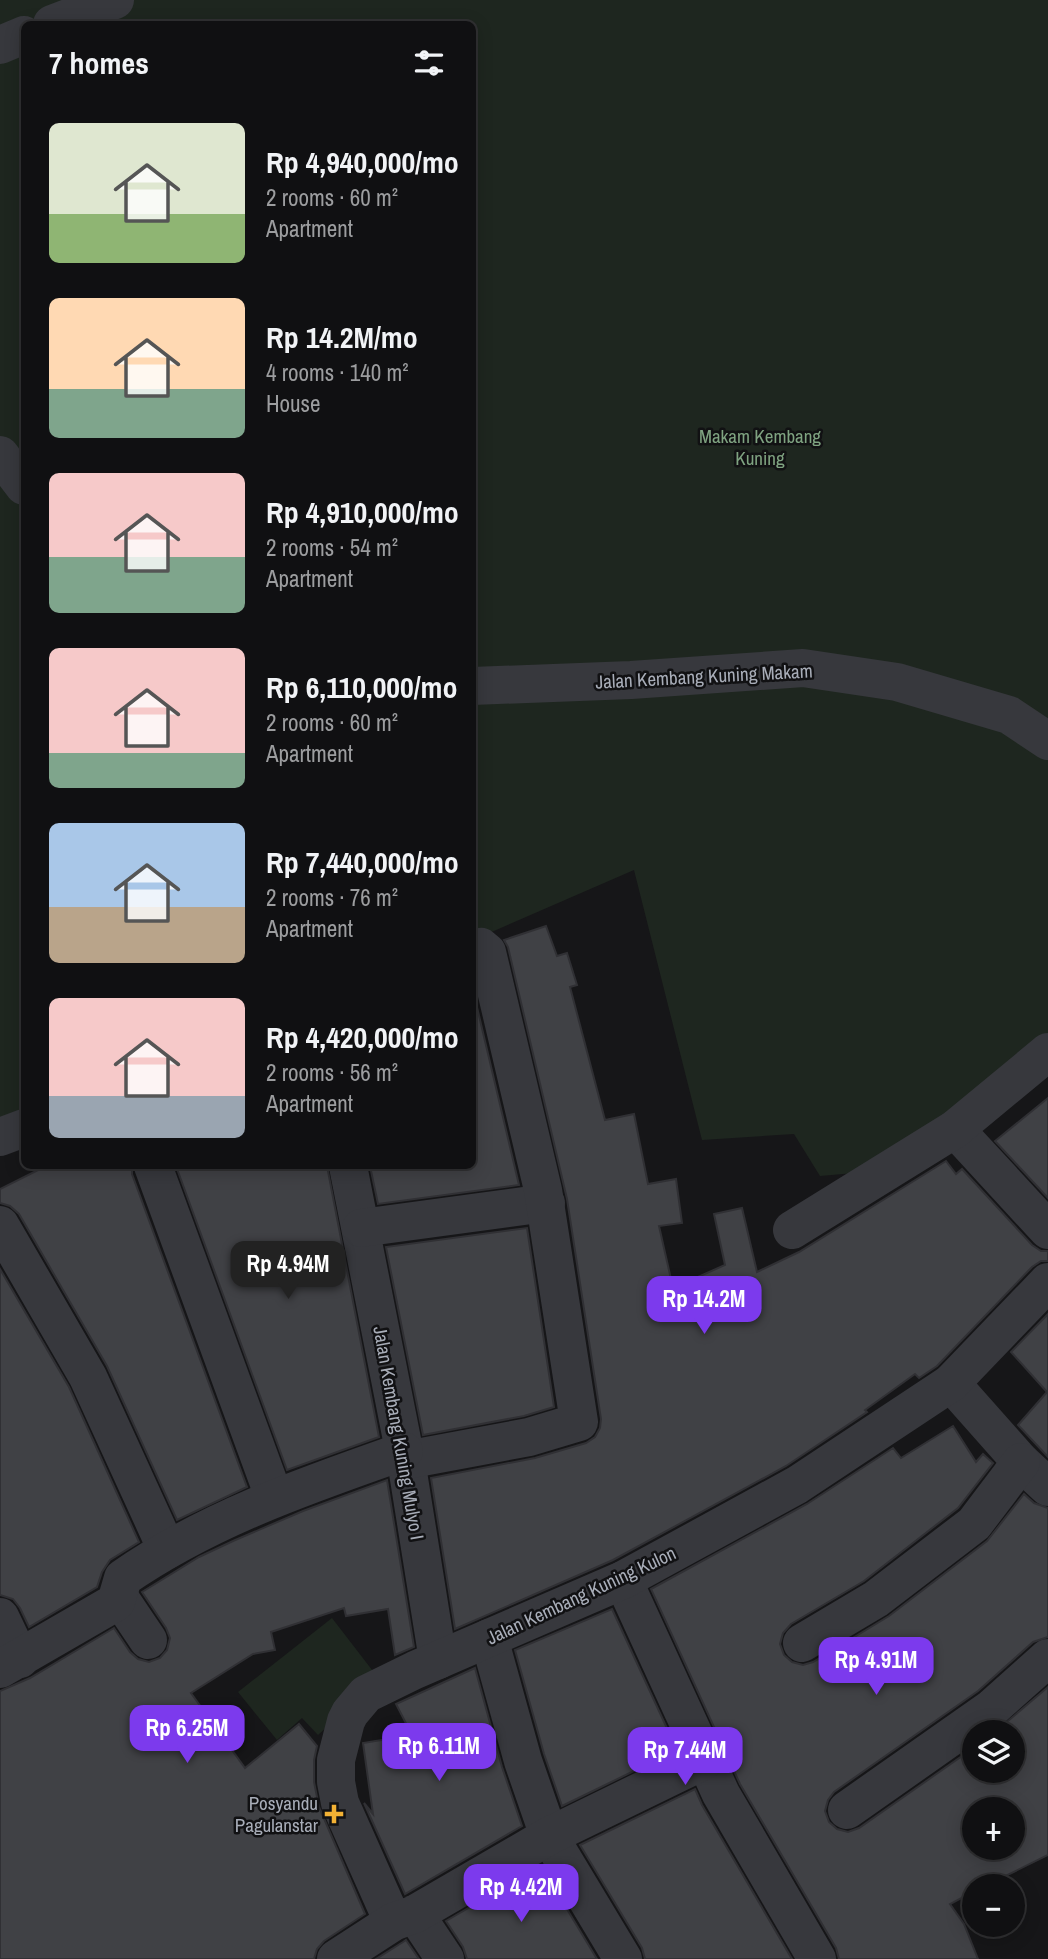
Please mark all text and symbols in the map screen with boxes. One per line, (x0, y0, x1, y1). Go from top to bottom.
text: 7 homes (49, 43, 149, 83)
icon: filters (410, 44, 448, 82)
text: Rp 4,940,000/mo (266, 142, 459, 182)
icon: home (105, 151, 189, 235)
text: 2 rooms · 60 m² (266, 182, 398, 213)
text: Apartment (266, 213, 353, 244)
text: Rp 14.2M/mo (266, 317, 418, 357)
icon: home (105, 326, 189, 410)
text: 4 rooms · 140 m² (266, 357, 409, 388)
text: House (266, 388, 321, 419)
park label: Makam Kembang Kuning (699, 423, 821, 471)
text: Rp 4,910,000/mo (266, 492, 459, 532)
icon: home (105, 501, 189, 585)
text: 2 rooms · 54 m² (266, 532, 398, 563)
text: Apartment (266, 563, 353, 594)
street label: Jalan Kembang Kuning Makam (595, 657, 813, 695)
text: Rp 6,110,000/mo (266, 667, 457, 707)
icon: home (105, 676, 189, 760)
text: 2 rooms · 60 m² (266, 707, 398, 738)
text: Apartment (266, 738, 353, 769)
text: Rp 7,440,000/mo (266, 842, 459, 882)
icon: home (105, 851, 189, 935)
text: 2 rooms · 76 m² (266, 882, 398, 913)
text: Apartment (266, 913, 353, 944)
text: Rp 4,420,000/mo (266, 1017, 459, 1057)
icon: home (105, 1026, 189, 1110)
text: 2 rooms · 56 m² (266, 1057, 398, 1088)
text: Apartment (266, 1088, 353, 1119)
pin: Rp 4.94M (216, 1242, 360, 1301)
text: Rp 4.94M (247, 1248, 329, 1279)
pin: Rp 14.2M (632, 1276, 776, 1336)
text: Rp 14.2M (663, 1283, 745, 1314)
street label: Jalan Kembang Kuning Mulyo I (367, 1324, 431, 1542)
street label: Jalan Kembang Kuning Kulon (482, 1540, 680, 1650)
pin: Rp 4.91M (804, 1638, 948, 1697)
text: Rp 4.91M (835, 1644, 917, 1675)
pin: Rp 6.25M (115, 1706, 259, 1765)
text: Rp 6.25M (146, 1712, 228, 1743)
map controls (962, 1720, 1025, 1937)
button: layers (962, 1720, 1025, 1783)
pin: Rp 6.11M (367, 1724, 511, 1783)
pin: Rp 7.44M (613, 1728, 757, 1787)
text: Rp 6.11M (398, 1730, 480, 1761)
text: Rp 7.44M (644, 1734, 726, 1765)
place label: Posyandu Pagulanstar (235, 1790, 319, 1838)
button: + (962, 1797, 1025, 1860)
marker: Posyandu Pagulanstar (324, 1804, 344, 1824)
pin: Rp 4.42M (449, 1864, 593, 1924)
text: Rp 4.42M (480, 1871, 562, 1902)
button: − (962, 1874, 1025, 1937)

